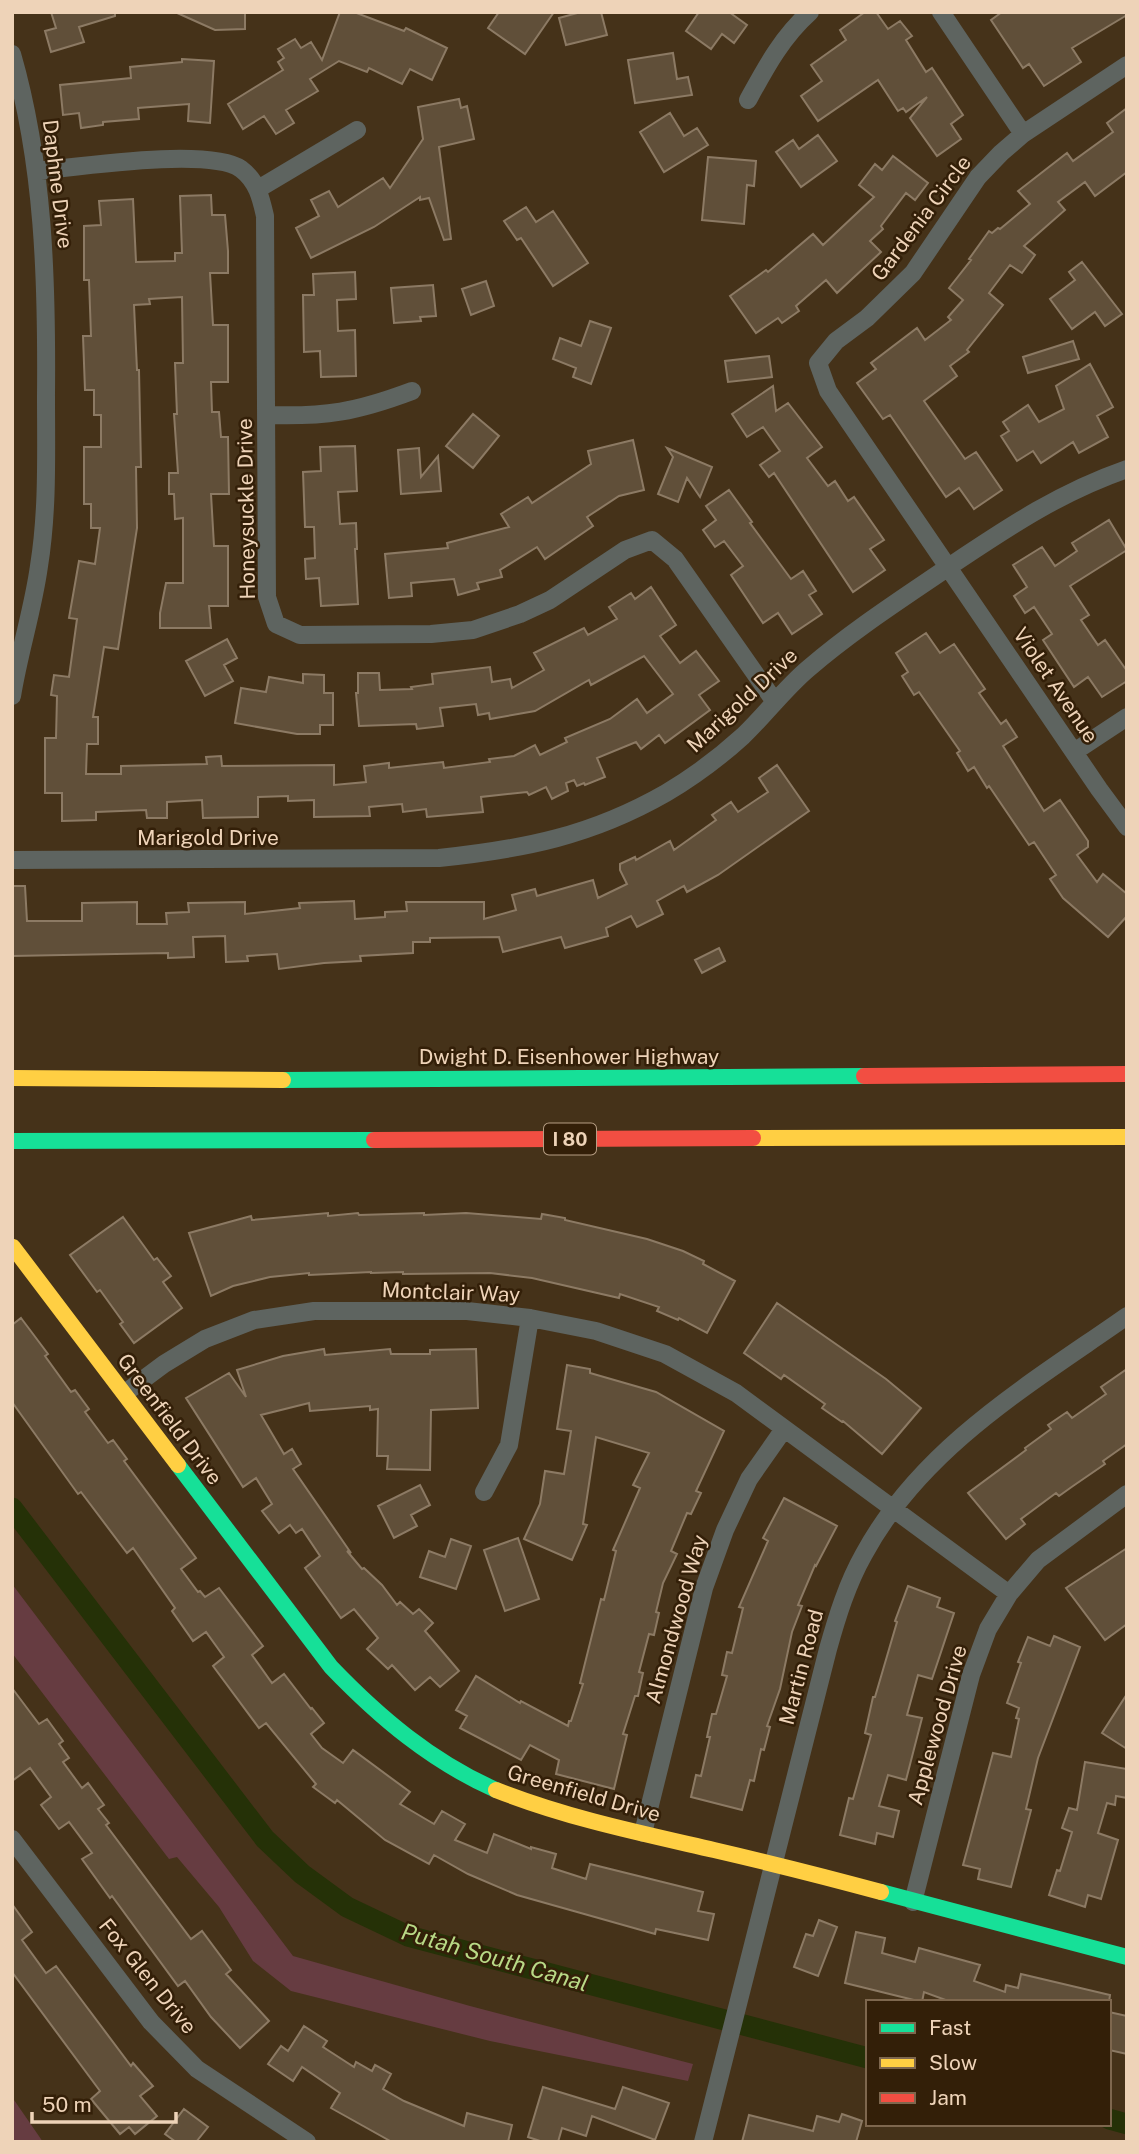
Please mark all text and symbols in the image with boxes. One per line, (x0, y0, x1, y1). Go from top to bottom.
street label: Daphne Drive (38, 118, 78, 250)
street label: Gardenia Circle (866, 150, 976, 286)
street label: Honeysuckle Drive (232, 418, 260, 600)
street label: Violet Avenue (1008, 623, 1104, 747)
street label: Marigold Drive (682, 642, 802, 758)
street label: Marigold Drive (137, 825, 279, 850)
street label: Dwight D. Eisenhower Highway (419, 1044, 719, 1069)
road number: I 80 (544, 1124, 596, 1154)
street label: Montclair Way (381, 1277, 521, 1307)
street label: Greenfield Drive (112, 1348, 228, 1490)
street label: Almondwood Way (640, 1532, 712, 1706)
street label: Martin Road (774, 1607, 828, 1727)
street label: Applewood Drive (902, 1642, 972, 1808)
street label: Greenfield Drive (505, 1759, 663, 1827)
street label: Fox Glen Drive (94, 1913, 202, 2039)
water label: Putah South Canal (398, 1917, 592, 1997)
legend (866, 2000, 1111, 2126)
text: Fast (929, 2015, 971, 2040)
text: Slow (929, 2050, 977, 2075)
scale bar (32, 2080, 175, 2124)
text: Jam (929, 2085, 967, 2110)
text: 50 m (42, 2092, 92, 2117)

